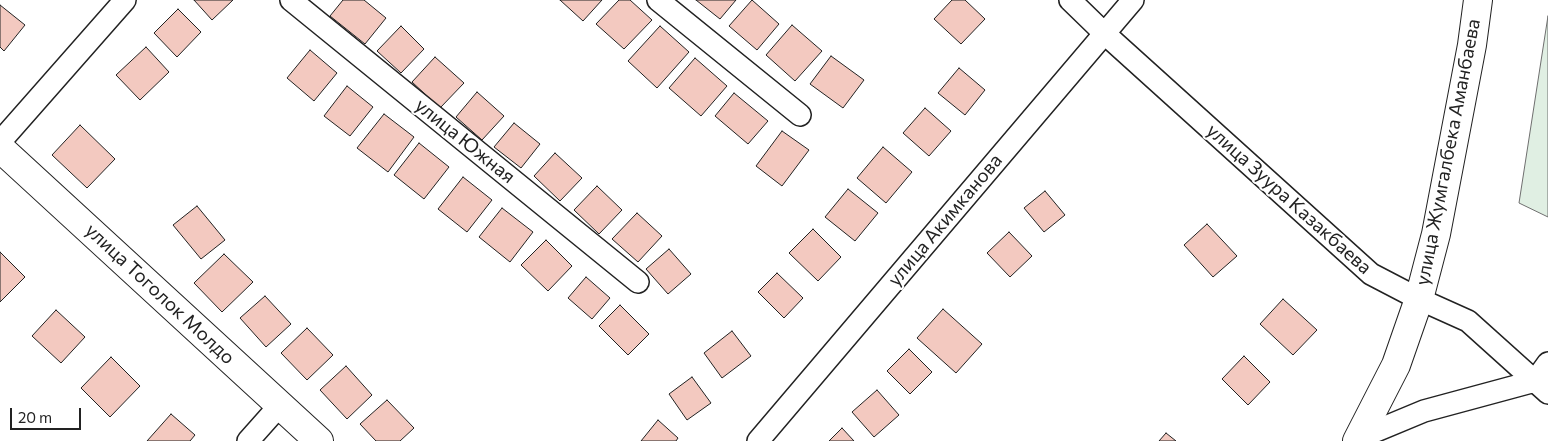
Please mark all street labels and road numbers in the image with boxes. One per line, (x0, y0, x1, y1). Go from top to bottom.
street label: улица Жумгалбека Аманбаева (1411, 17, 1485, 287)
street label: улица Южная (410, 94, 520, 188)
street label: улица Зуура Казакбаева (1202, 119, 1376, 279)
street label: улица Акимканова (883, 149, 1007, 291)
street label: улица Тоголок Молдо (81, 219, 239, 369)

